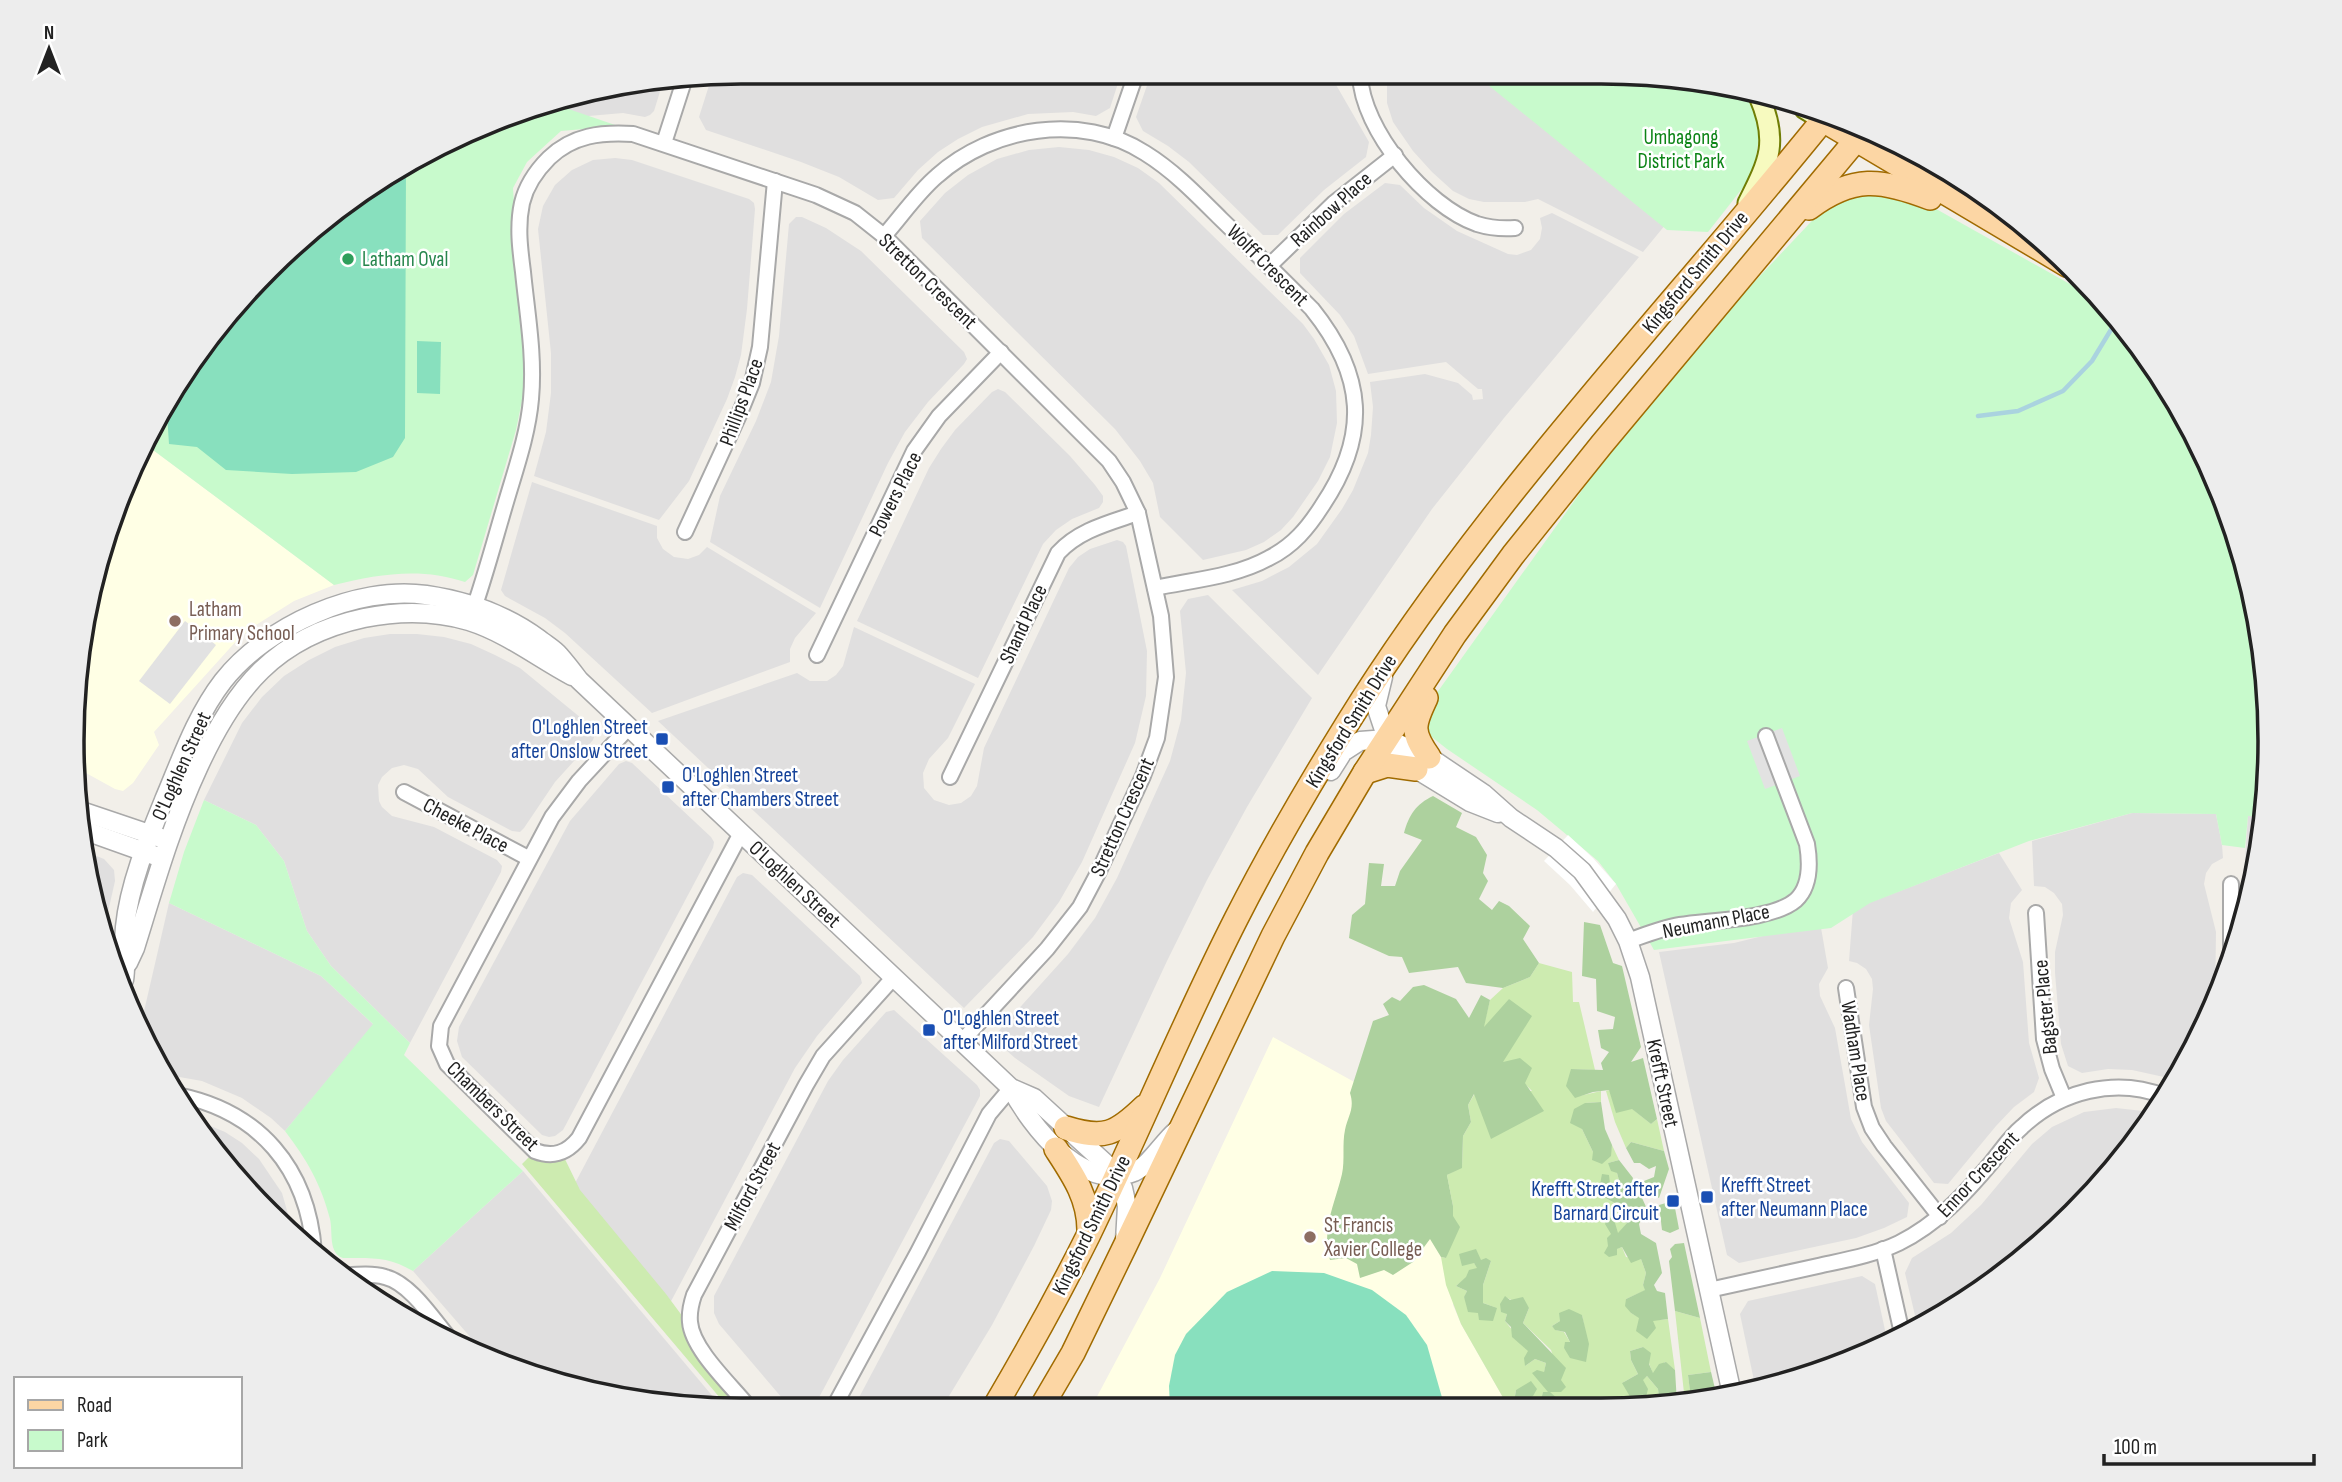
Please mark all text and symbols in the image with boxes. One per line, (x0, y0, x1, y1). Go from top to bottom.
north arrow (14, 14, 84, 84)
text: N (44, 22, 54, 45)
park label: Umbagong District Park (1638, 125, 1724, 174)
street label: Rainbow Place (1286, 166, 1377, 252)
street label: Kingsford Smith Drive (1637, 206, 1754, 339)
street label: Wolff Crescent (1222, 219, 1314, 311)
street label: Stretton Crescent (873, 228, 982, 335)
place label: Latham Oval (362, 247, 448, 272)
marker: Latham Oval (340, 251, 356, 267)
street label: Phillips Place (714, 355, 769, 449)
street label: Powers Place (863, 448, 927, 541)
street label: Shand Place (994, 581, 1053, 668)
place label: Latham Primary School (189, 597, 295, 646)
marker: Latham Primary School (167, 613, 183, 629)
street label: Kingsford Smith Drive (1300, 650, 1402, 792)
street label: O'Loghlen Street (146, 708, 217, 824)
place label: O'Loghlen Street after Onslow Street (511, 715, 648, 764)
marker: O'Loghlen Street after Onslow Street (654, 731, 670, 747)
street label: Stretton Crescent (1085, 754, 1160, 880)
place label: O'Loghlen Street after Chambers Street (682, 763, 839, 812)
marker: O'Loghlen Street after Chambers Street (660, 779, 676, 795)
street label: Cheeke Place (419, 793, 513, 858)
street label: O'Loghlen Street (744, 836, 846, 933)
street label: Neumann Place (1660, 899, 1772, 944)
street label: Bagster Place (2028, 958, 2063, 1056)
street label: Wadham Place (1835, 999, 1876, 1103)
place label: O'Loghlen Street after Milford Street (943, 1006, 1078, 1055)
marker: O'Loghlen Street after Milford Street (921, 1022, 937, 1038)
street label: Krefft Street (1641, 1037, 1684, 1130)
street label: Chambers Street (441, 1056, 544, 1157)
street label: Ennor Crescent (1932, 1126, 2025, 1223)
street label: Milford Street (719, 1138, 786, 1235)
street label: Kingsford Smith Drive (1047, 1151, 1136, 1299)
place label: Krefft Street after Neumann Place (1721, 1173, 1868, 1222)
place label: Krefft Street after Barnard Circuit (1531, 1177, 1659, 1226)
marker: Krefft Street after Neumann Place (1699, 1189, 1715, 1205)
marker: Krefft Street after Barnard Circuit (1665, 1193, 1681, 1209)
place label: St Francis Xavier College (1323, 1213, 1422, 1262)
marker: St Francis Xavier College (1302, 1229, 1318, 1245)
legend (14, 1377, 242, 1468)
text: Road (77, 1393, 112, 1418)
scale bar (2104, 1422, 2314, 1466)
text: Park (77, 1428, 108, 1453)
text: 100 m (2114, 1435, 2157, 1460)

